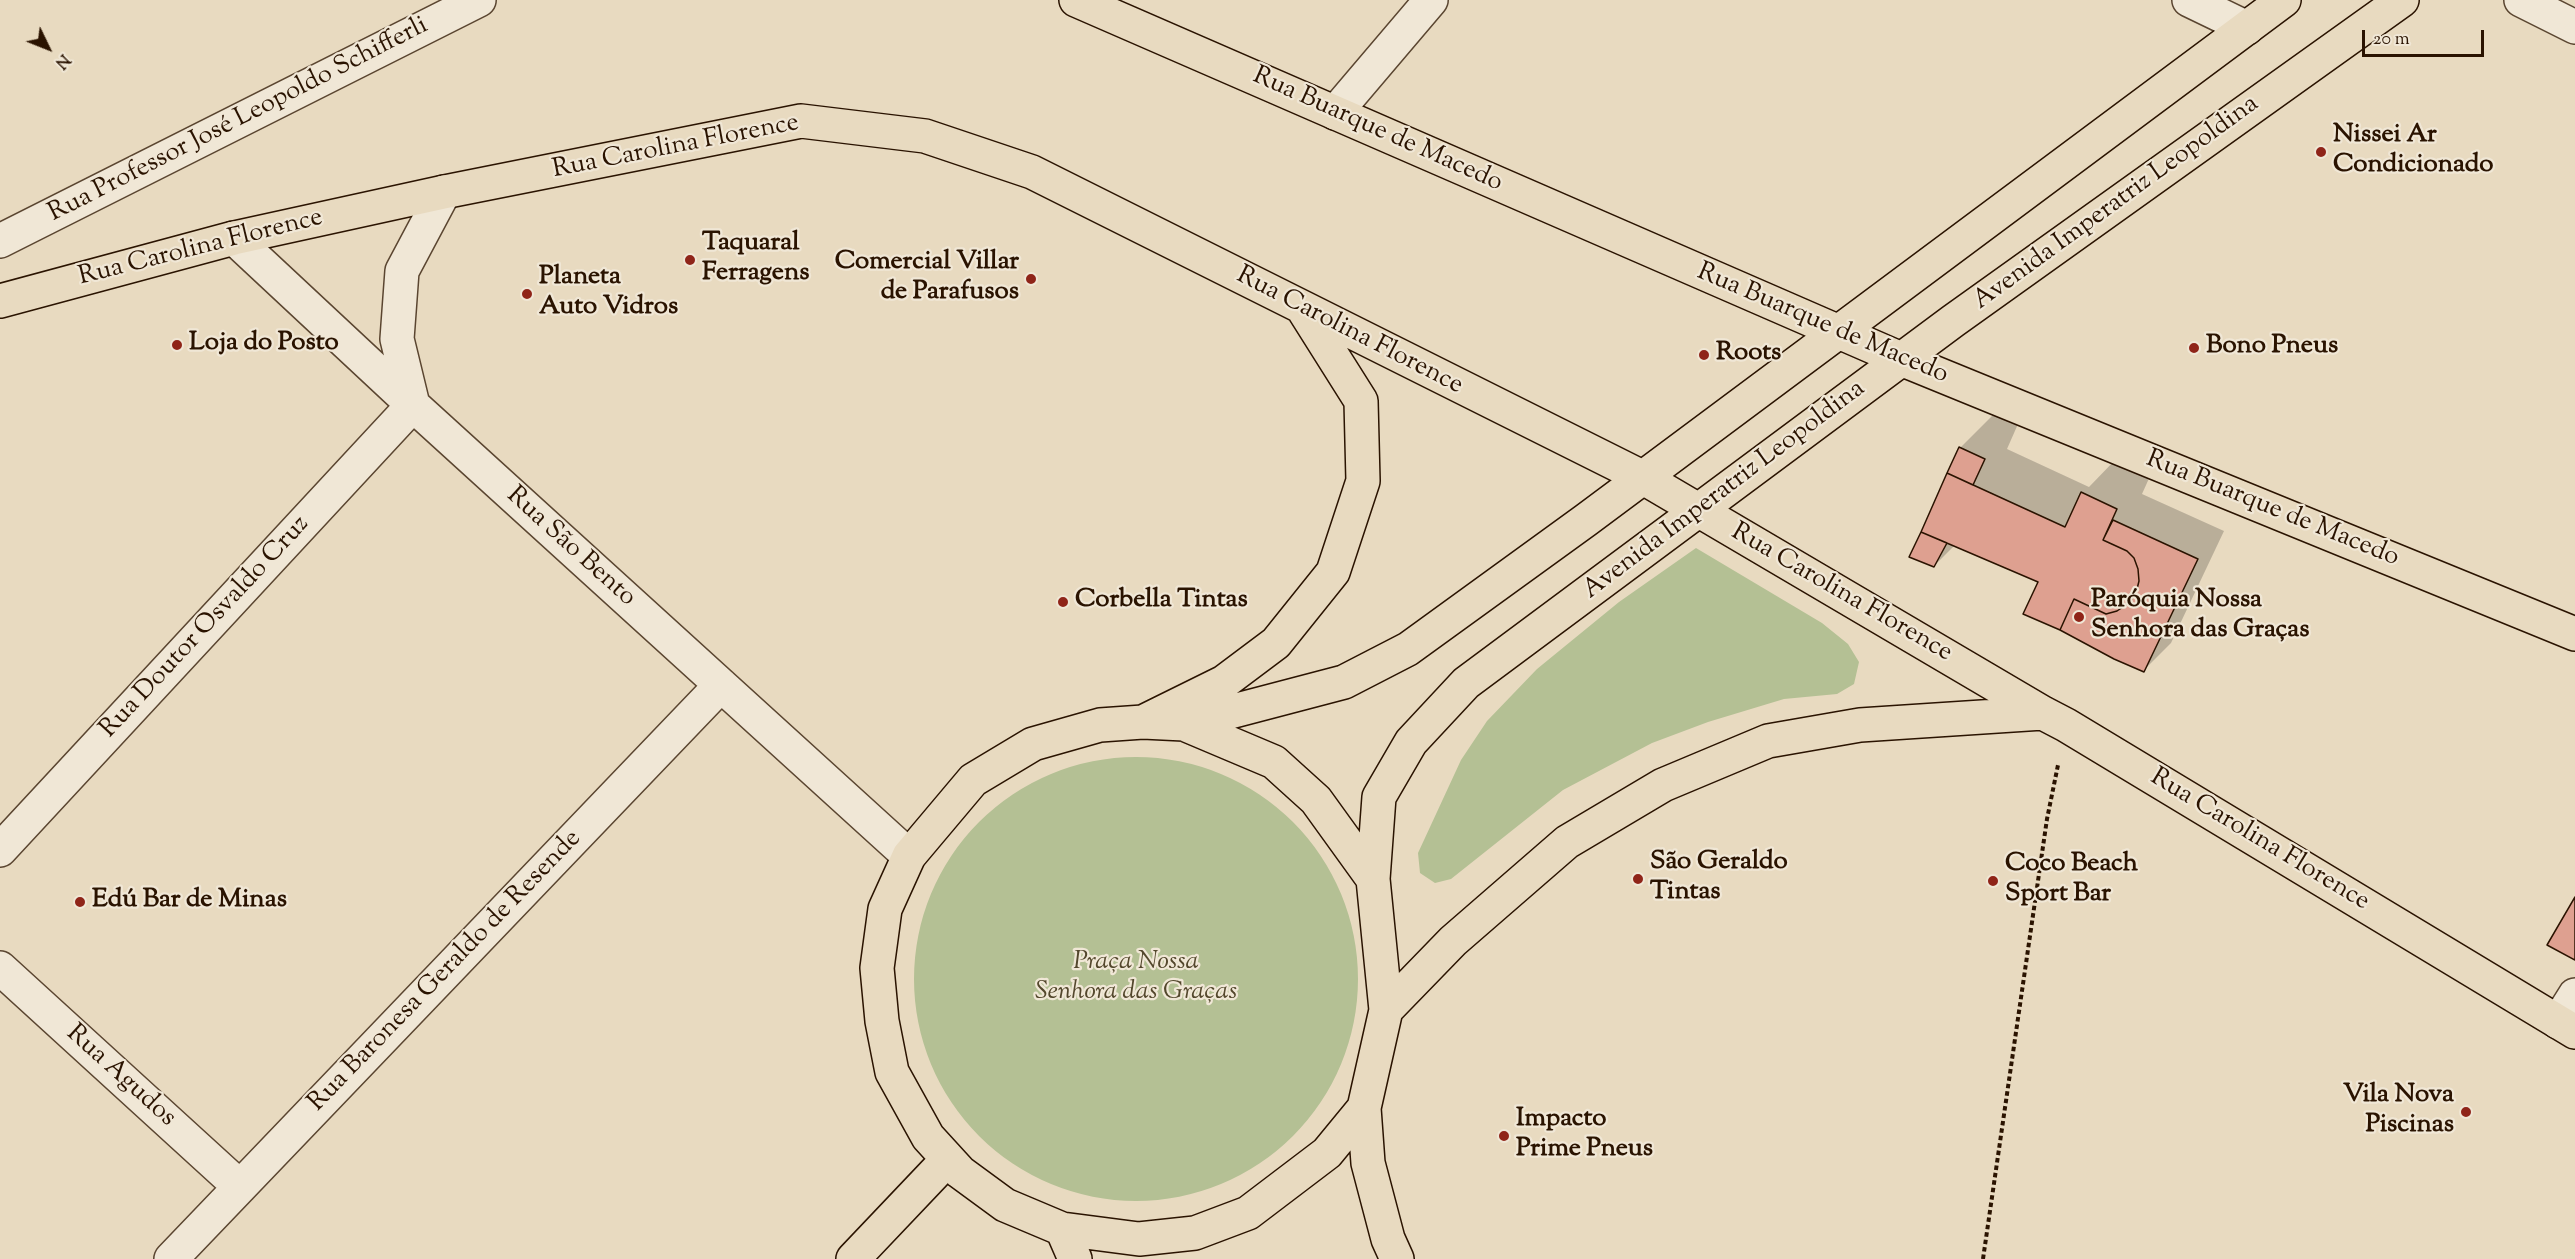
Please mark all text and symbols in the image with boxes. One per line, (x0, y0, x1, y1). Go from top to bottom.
street label: Rua Professor José Leopoldo Schifferli (44, 11, 434, 231)
north arrow (18, 18, 78, 78)
scale bar (2365, 18, 2486, 56)
text: 20 m (2373, 27, 2410, 53)
text: N (49, 48, 74, 73)
street label: Rua Buarque de Macedo (1247, 62, 1507, 200)
street label: Avenida Imperatriz Leopoldina (1968, 90, 2266, 318)
street label: Rua Carolina Florence (550, 109, 802, 187)
place label: Nissei Ar Condicionado (2333, 121, 2493, 182)
marker: Nissei Ar Condicionado (2314, 145, 2328, 159)
street label: Rua Carolina Florence (76, 204, 326, 294)
place label: Taquaral Ferragens (702, 229, 810, 290)
place label: Comercial Villar de Parafusos (835, 248, 1019, 310)
marker: Taquaral Ferragens (683, 253, 697, 267)
street label: Rua Buarque de Macedo (1692, 258, 1952, 392)
street label: Rua Carolina Florence (1230, 261, 1468, 403)
place label: Planeta Auto Vidros (539, 263, 678, 324)
marker: Comercial Villar de Parafusos (1024, 272, 1038, 286)
marker: Planeta Auto Vidros (520, 287, 534, 301)
place label: Loja do Posto (189, 329, 339, 361)
place label: Bono Pneus (2206, 332, 2338, 364)
marker: Loja do Posto (170, 338, 184, 352)
place label: Roots (1716, 339, 1781, 371)
marker: Bono Pneus (2187, 341, 2201, 355)
marker: Roots (1697, 348, 1711, 362)
street label: Avenida Imperatriz Leopoldina (1578, 375, 1872, 607)
street label: Rua Buarque de Macedo (2141, 445, 2403, 575)
street label: Rua São Bento (499, 482, 641, 614)
street label: Rua Doutor Osvaldo Cruz (95, 510, 317, 746)
street label: Rua Carolina Florence (1725, 518, 1957, 670)
place label: Corbella Tintas (1075, 586, 1248, 618)
place label: Paróquia Nossa Senhora das Graças (2091, 586, 2310, 648)
marker: Corbella Tintas (1056, 595, 1070, 609)
marker: Paróquia Nossa Senhora das Graças (2072, 610, 2086, 624)
street label: Rua Carolina Florence (2144, 763, 2374, 919)
street label: Rua Baronesa Geraldo de Resende (303, 825, 589, 1119)
place label: São Geraldo Tintas (1650, 848, 1788, 910)
place label: Coco Beach Sport Bar (2005, 850, 2138, 912)
marker: São Geraldo Tintas (1631, 872, 1645, 886)
marker: Coco Beach Sport Bar (1986, 874, 2000, 888)
place label: Edú Bar de Minas (92, 886, 287, 918)
marker: Edú Bar de Minas (73, 895, 87, 909)
park label: Praça Nossa Senhora das Graças (1035, 948, 1237, 1010)
street label: Rua Agudos (58, 1019, 182, 1135)
place label: Vila Nova Piscinas (2343, 1081, 2454, 1142)
place label: Impacto Prime Pneus (1516, 1105, 1653, 1166)
marker: Vila Nova Piscinas (2459, 1105, 2473, 1119)
marker: Impacto Prime Pneus (1497, 1129, 1511, 1143)

